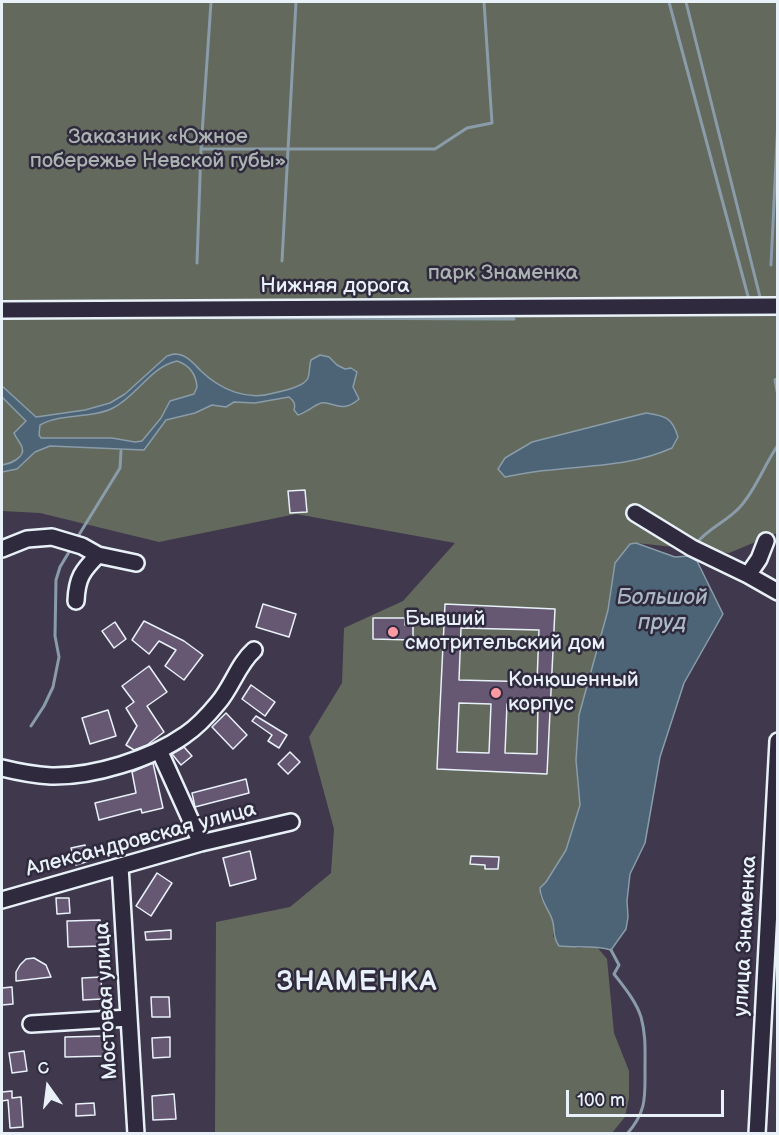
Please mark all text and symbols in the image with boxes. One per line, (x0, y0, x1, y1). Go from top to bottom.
park label: Заказник «Южное побережье Невской губы» (30, 125, 286, 175)
park label: парк Знаменка (428, 261, 578, 287)
street label: Нижняя дорога (260, 274, 410, 300)
water label: Большой пруд (616, 585, 708, 636)
place label: Бывший смотрительский дом (405, 607, 605, 657)
marker: Бывший смотрительский дом (386, 625, 400, 639)
place label: Конюшенный корпус (508, 668, 639, 718)
marker: Конюшенный корпус (489, 686, 503, 700)
street label: Александровская улица (23, 797, 259, 883)
street label: улица Знаменка (729, 855, 763, 1017)
street label: Мостовая улица (90, 921, 124, 1081)
district label: ЗНАМЕНКА (276, 967, 438, 999)
north arrow (18, 1057, 78, 1117)
text: С (36, 1058, 51, 1080)
scale bar (569, 1078, 726, 1116)
text: 100 m (577, 1090, 625, 1111)

